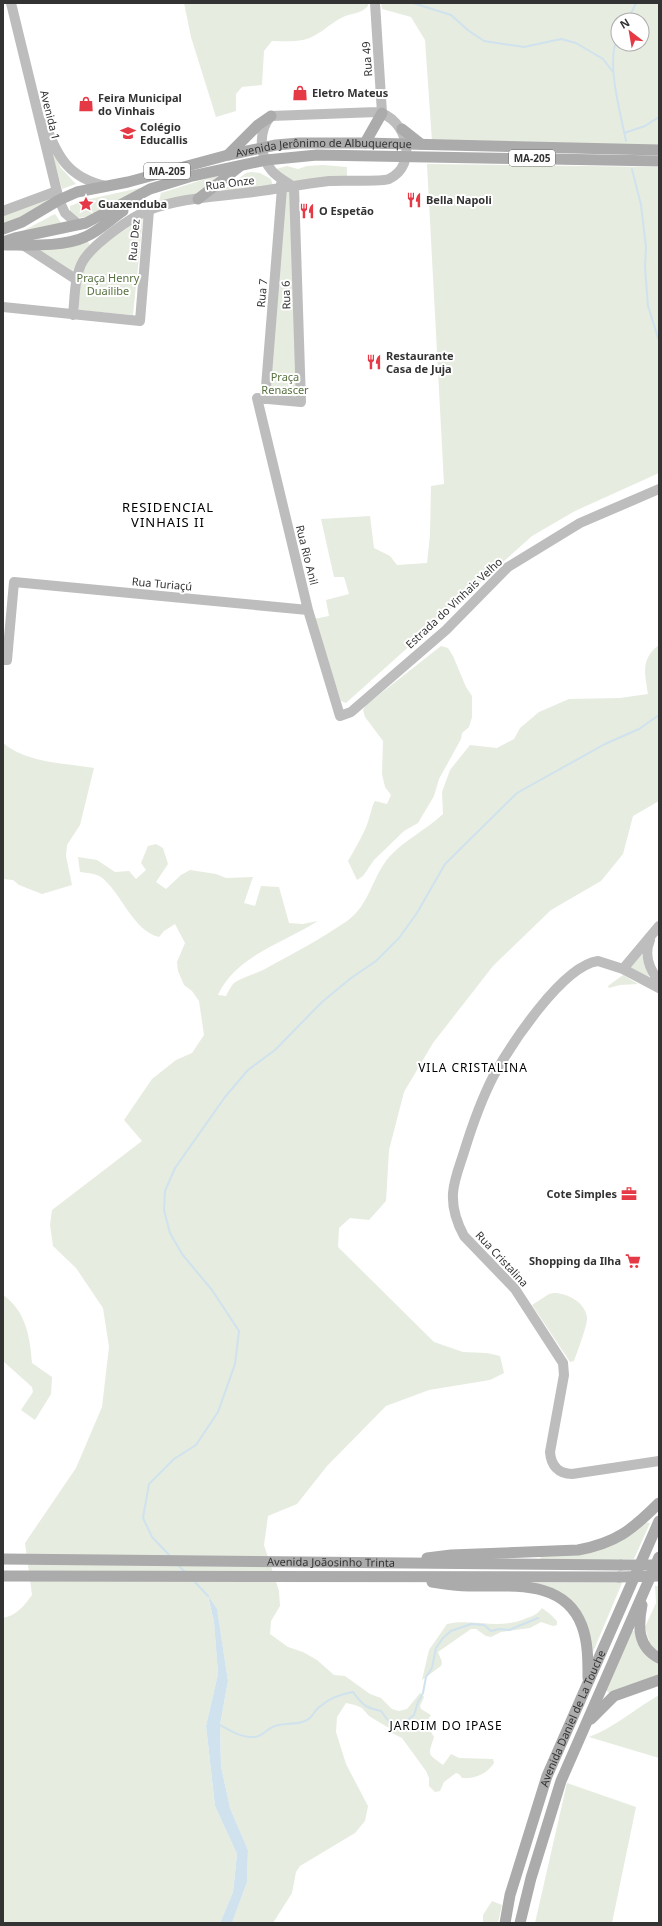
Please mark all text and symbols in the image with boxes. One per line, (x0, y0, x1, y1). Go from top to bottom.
north arrow (610, 12, 650, 52)
text: N (617, 14, 632, 32)
street label: Rua 49 (358, 41, 375, 77)
shop icon: Eletro Mateus (291, 84, 309, 102)
place label: Eletro Mateus (312, 85, 389, 100)
street label: Avenida 1 (37, 89, 64, 141)
place label: Feira Municipal do Vinhais (98, 90, 182, 118)
shop icon: Feira Municipal do Vinhais (77, 95, 95, 113)
place label: Colégio Educallis (140, 119, 188, 147)
school or university icon: Colégio Educallis (119, 124, 137, 142)
street label: Avenida Jerônimo de Albuquerque (234, 135, 412, 160)
road number: MA-205 (509, 150, 555, 166)
road number: MA-205 (144, 163, 190, 179)
street label: Rua Onze (204, 172, 255, 193)
restaurant icon: Bella Napoli (405, 191, 423, 209)
place label: Bella Napoli (426, 192, 492, 207)
place icon: Guaxenduba (77, 195, 95, 213)
place label: Guaxenduba (98, 196, 167, 211)
restaurant icon: O Espetão (298, 202, 316, 220)
place label: O Espetão (319, 203, 374, 218)
street label: Rua Dez (124, 218, 143, 262)
park label: Praça Henry Duailibe (77, 270, 140, 298)
street label: Rua 7 (253, 278, 270, 308)
street label: Rua 6 (277, 280, 294, 310)
place label: Restaurante Casa de Juja (386, 348, 454, 376)
restaurant icon: Restaurante Casa de Juja (365, 353, 383, 371)
park label: Praça Renascer (261, 369, 309, 397)
district label: RESIDENCIAL VINHAIS II (122, 498, 214, 531)
street label: Rua Rio Anil (293, 523, 322, 586)
street label: Estrada do Vinhais Velho (402, 554, 505, 651)
street label: Rua Turiaçú (131, 573, 193, 594)
district label: VILA CRISTALINA (418, 1059, 528, 1076)
office icon: Cote Simples (620, 1185, 638, 1203)
place label: Cote Simples (546, 1186, 617, 1201)
street label: Rua Cristalina (473, 1228, 532, 1290)
supermarket icon: Shopping da Ilha (624, 1252, 642, 1270)
place label: Shopping da Ilha (529, 1253, 621, 1268)
street label: Avenida Joãosinho Trinta (267, 1554, 395, 1570)
street label: Avenida Daniel de La Touche (536, 1647, 608, 1789)
district label: JARDIM DO IPASE (388, 1717, 503, 1734)

